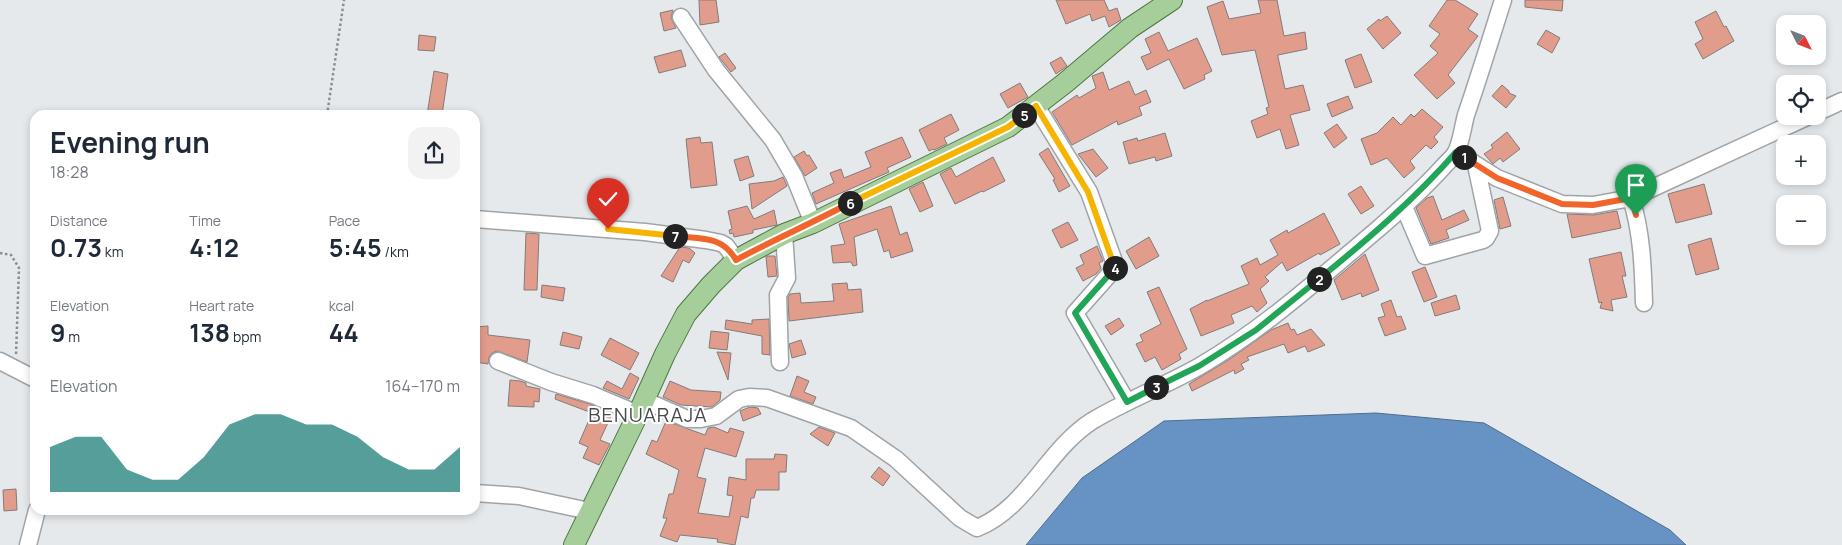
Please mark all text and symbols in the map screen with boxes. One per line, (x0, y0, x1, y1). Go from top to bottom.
north arrow (1776, 15, 1826, 65)
map controls (1776, 15, 1826, 245)
button: locate (1776, 75, 1826, 125)
pin: 5 (1012, 102, 1036, 128)
text: 5 (1020, 106, 1029, 125)
text: Evening run (50, 123, 210, 161)
button: share (408, 127, 460, 179)
button: + (1776, 135, 1826, 185)
pin: 1 (1452, 144, 1476, 170)
text: 1 (1461, 148, 1468, 167)
text: 18:28 (50, 161, 89, 183)
pin (1615, 164, 1657, 215)
icon: arrive (1622, 171, 1650, 199)
pin (587, 178, 629, 229)
icon: check (594, 185, 622, 213)
pin: 6 (838, 190, 862, 216)
text: 6 (846, 194, 855, 213)
button: − (1776, 195, 1826, 245)
text: Distance (50, 211, 107, 230)
text: Time (189, 211, 221, 230)
text: Pace (329, 211, 360, 230)
pin: 7 (662, 224, 688, 248)
text: 7 (672, 227, 679, 246)
text: 0.73 (50, 230, 102, 265)
text: 4:12 (189, 230, 239, 265)
text: 5:45 (329, 230, 382, 265)
text: km (102, 242, 124, 261)
text: /km (382, 242, 409, 261)
pin: 4 (1102, 256, 1128, 280)
text: 4 (1111, 259, 1120, 278)
pin: 2 (1306, 266, 1332, 292)
text: 2 (1315, 270, 1324, 289)
text: Elevation (50, 296, 109, 315)
text: Heart rate (189, 296, 254, 315)
text: kcal (329, 296, 354, 315)
text: 9 (50, 315, 66, 350)
text: 138 (189, 315, 230, 350)
text: 44 (329, 315, 359, 350)
text: m (66, 327, 80, 346)
text: bpm (230, 327, 261, 346)
pin: 3 (1144, 374, 1168, 400)
text: Elevation (50, 375, 118, 397)
text: 164–170 m (385, 375, 460, 397)
text: 3 (1152, 378, 1161, 397)
district label: BENUARAJA (588, 401, 708, 428)

